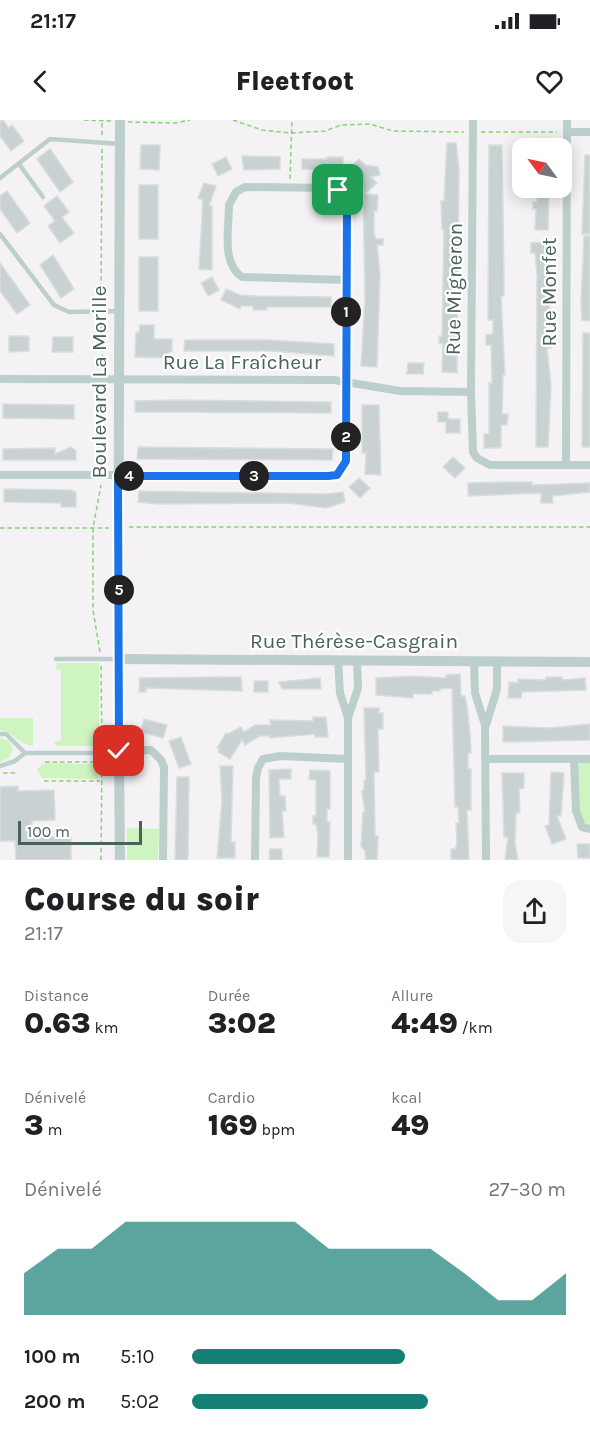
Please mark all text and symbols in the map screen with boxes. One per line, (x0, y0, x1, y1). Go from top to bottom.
text: 21:17 (30, 8, 76, 34)
icon: back (24, 65, 57, 98)
text: Fleetfoot (236, 65, 354, 97)
icon: heart (533, 65, 566, 98)
north arrow (512, 138, 572, 198)
map controls (512, 138, 572, 198)
pin (312, 164, 363, 215)
icon: arrive (321, 173, 354, 206)
street label: Rue Migneron (441, 223, 467, 355)
street label: Rue Monfet (537, 237, 561, 347)
street label: Boulevard La Morille (87, 285, 111, 479)
pin: 1 (331, 297, 361, 327)
text: 1 (343, 302, 349, 321)
street label: Rue La Fraîcheur (163, 350, 322, 374)
pin: 2 (331, 422, 361, 452)
text: 2 (341, 427, 351, 446)
pin: 4 (114, 461, 144, 491)
pin: 3 (239, 461, 269, 491)
text: 4 (124, 466, 134, 485)
text: 3 (249, 466, 259, 485)
pin: 5 (104, 575, 134, 605)
text: 5 (114, 580, 124, 599)
street label: Rue Thérèse-Casgrain (250, 629, 458, 653)
pin (93, 725, 144, 776)
icon: check (102, 734, 135, 767)
scale bar (18, 818, 142, 846)
text: 100 m (27, 822, 70, 841)
text: Course du soir (24, 880, 259, 918)
button: share (503, 880, 566, 943)
text: 21:17 (24, 922, 63, 945)
text: Distance (24, 986, 89, 1005)
text: Durée (208, 986, 250, 1005)
text: Allure (391, 986, 433, 1005)
text: 0.63 (24, 1005, 91, 1041)
text: 3:02 (208, 1005, 276, 1041)
text: 4:49 (391, 1005, 458, 1041)
text: km (91, 1018, 119, 1037)
text: /km (458, 1018, 493, 1037)
text: Dénivelé (24, 1088, 86, 1107)
text: Cardio (208, 1088, 255, 1107)
text: kcal (391, 1088, 422, 1107)
text: 3 (24, 1107, 44, 1143)
text: 169 (208, 1107, 258, 1143)
text: 49 (391, 1107, 430, 1143)
text: m (44, 1120, 62, 1139)
text: bpm (258, 1120, 295, 1139)
text: Dénivelé (24, 1178, 102, 1201)
text: 27–30 m (488, 1178, 566, 1201)
text: 100 m (24, 1345, 80, 1368)
text: 5:10 (120, 1345, 154, 1368)
text: 200 m (24, 1390, 85, 1413)
text: 5:02 (120, 1390, 159, 1413)

